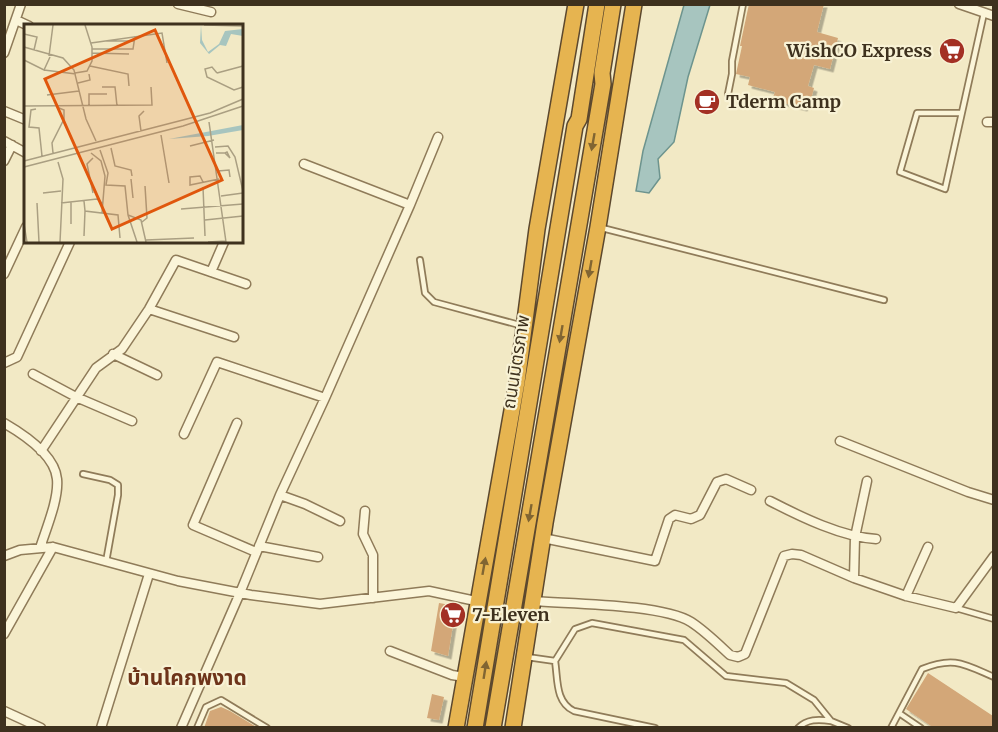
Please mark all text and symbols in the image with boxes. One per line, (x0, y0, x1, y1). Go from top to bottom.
inset map (24, 24, 243, 243)
supermarket icon: WishCO Express (937, 36, 967, 66)
place label: WishCO Express (786, 39, 932, 62)
cafe icon: Tderm Camp (692, 87, 722, 117)
place label: Tderm Camp (726, 90, 841, 113)
one-way arrow (588, 132, 597, 151)
one-way arrow (585, 260, 594, 279)
street label: ถนนมิตรภาพ (497, 313, 534, 411)
one-way arrow (556, 325, 565, 344)
one-way arrow (525, 504, 534, 523)
one-way arrow (480, 557, 489, 576)
supermarket icon: 7-Eleven (438, 600, 468, 630)
place label: 7-Eleven (472, 603, 550, 626)
one-way arrow (480, 660, 489, 679)
district label: บ้านโคกพงาด (127, 664, 247, 691)

